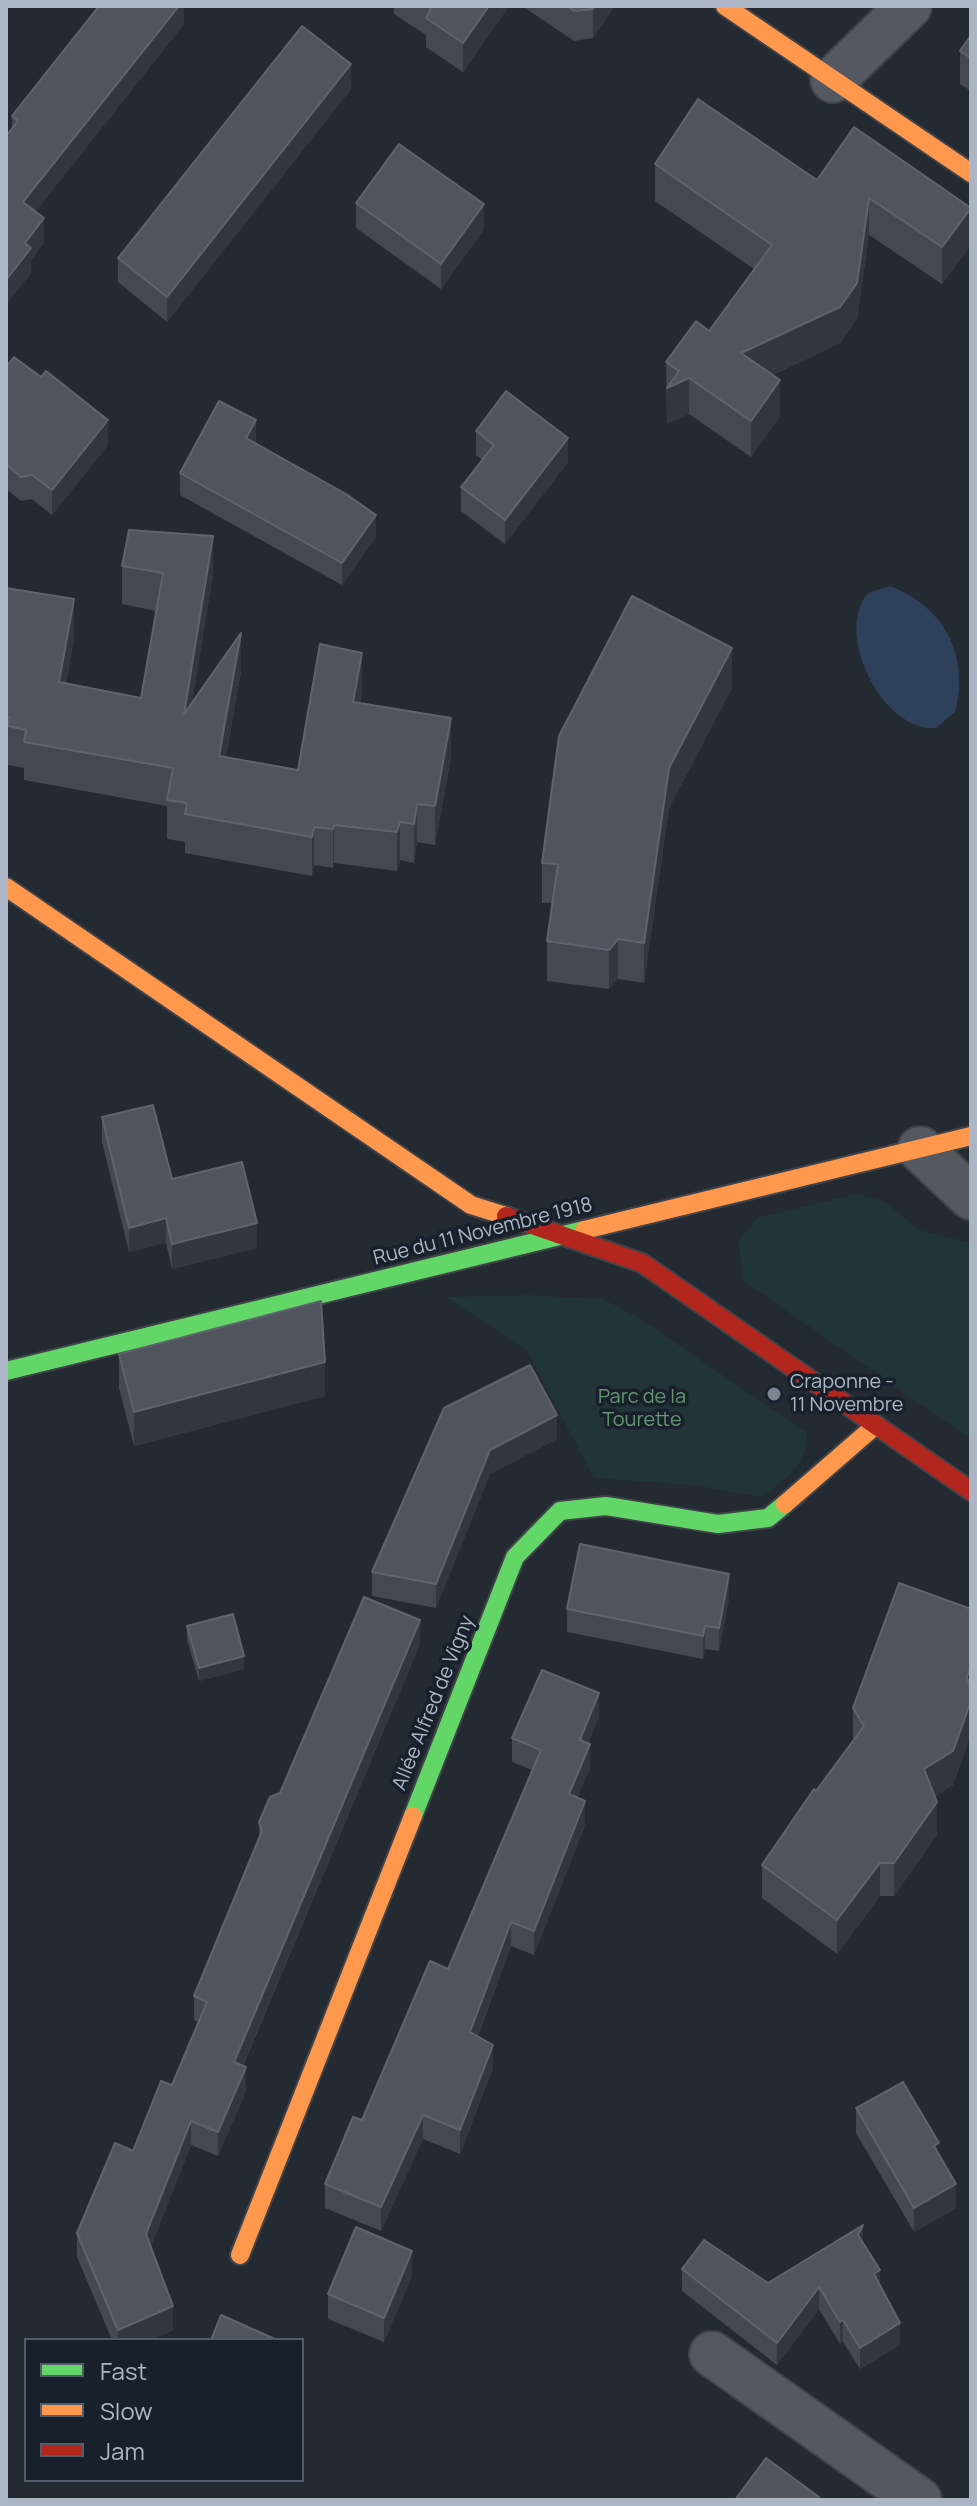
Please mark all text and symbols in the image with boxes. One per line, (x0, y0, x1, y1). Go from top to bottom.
street label: Rue du 11 Novembre 1918 (371, 1193, 595, 1271)
place label: Craponne - 11 Novembre (790, 1370, 903, 1417)
park label: Parc de la Tourette (598, 1385, 686, 1432)
marker: Craponne - 11 Novembre (765, 1385, 783, 1403)
street label: Allée Alfred de Vigny (388, 1612, 480, 1794)
legend (24, 2338, 304, 2482)
text: Fast (100, 2354, 147, 2387)
text: Slow (100, 2394, 153, 2427)
text: Jam (100, 2434, 145, 2467)

